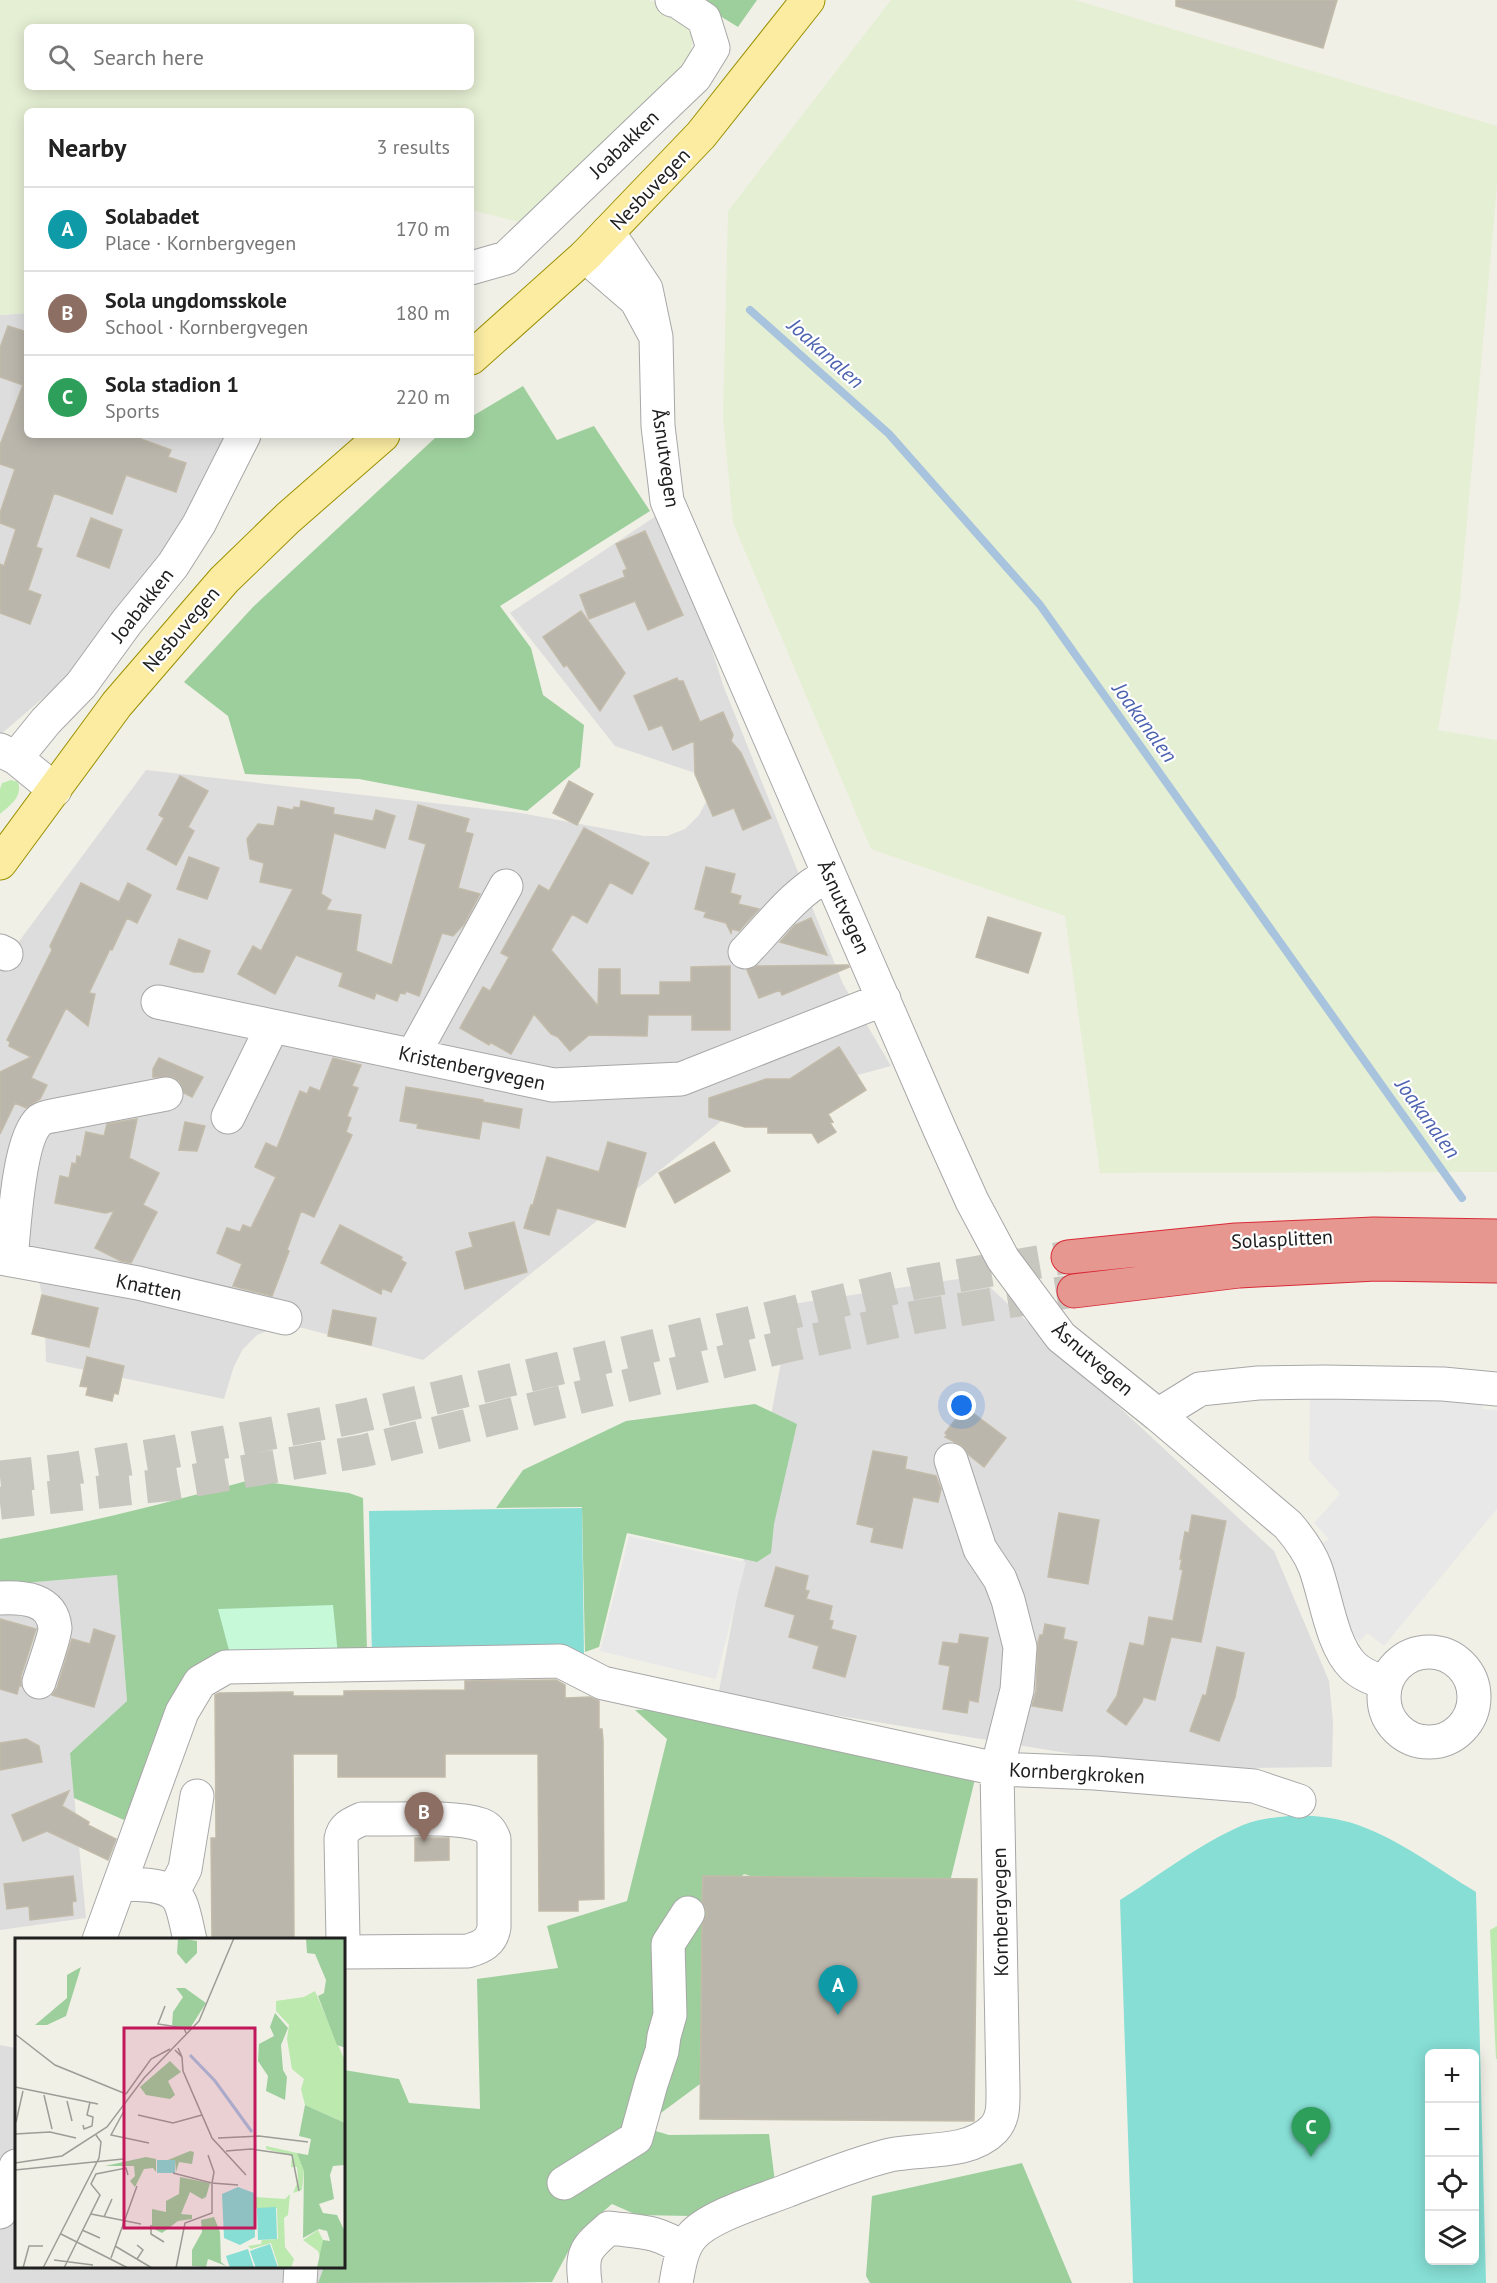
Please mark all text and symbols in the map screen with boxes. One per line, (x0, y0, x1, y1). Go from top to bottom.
search box (24, 24, 474, 90)
icon: search (45, 41, 78, 74)
text: Search here (93, 43, 204, 71)
street label: Joabakken (583, 104, 664, 184)
text: Nearby (48, 131, 126, 164)
text: 3 results (377, 134, 450, 160)
street label: Nesbuvegen (604, 142, 696, 236)
text: Solabadet (105, 202, 199, 230)
text: A (61, 216, 74, 242)
text: 170 m (396, 216, 450, 242)
text: Place · Kornbergvegen (105, 230, 296, 256)
text: Sola ungdomsskole (105, 286, 287, 314)
text: B (62, 300, 73, 326)
text: 180 m (396, 300, 450, 326)
water label: Joakanalen (781, 310, 870, 394)
text: School · Kornbergvegen (105, 314, 308, 340)
text: Sola stadion 1 (105, 370, 239, 398)
text: C (62, 384, 73, 410)
text: 220 m (396, 384, 450, 410)
text: Sports (105, 398, 160, 424)
street label: Åsnutvegen (646, 407, 686, 509)
street label: Joabakken (104, 563, 179, 648)
street label: Nesbuvegen (137, 581, 225, 677)
water label: Joakanalen (1106, 675, 1183, 768)
street label: Åsnutvegen (812, 856, 876, 958)
street label: Kristenbergvegen (396, 1040, 548, 1096)
water label: Joakanalen (1389, 1071, 1466, 1164)
street label: Solasplitten (1230, 1223, 1334, 1255)
street label: Knatten (114, 1267, 184, 1307)
street label: Åsnutvegen (1047, 1316, 1139, 1402)
your location (947, 1391, 976, 1420)
street label: Kornbergkroken (1009, 1756, 1145, 1790)
pin: B (404, 1792, 444, 1842)
street label: Kornbergvegen (986, 1847, 1014, 1977)
inset map (15, 1938, 345, 2268)
pin: A (818, 1966, 858, 2015)
map controls (1425, 2049, 1479, 2265)
button: + (1425, 2049, 1479, 2103)
button: − (1425, 2103, 1479, 2157)
pin: C (1292, 2108, 1330, 2157)
button: locate (1425, 2157, 1479, 2211)
button: layers (1425, 2211, 1479, 2265)

